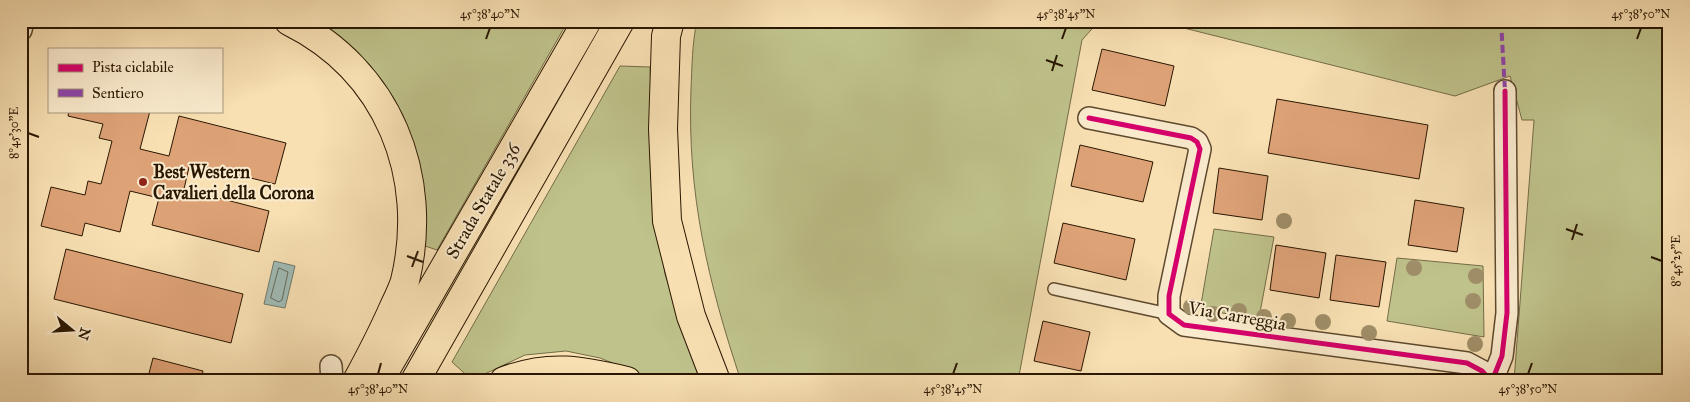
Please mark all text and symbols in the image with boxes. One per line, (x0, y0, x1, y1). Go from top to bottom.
text: 45°38'40"N (460, 7, 520, 21)
text: 45°38'45"N (1037, 7, 1095, 21)
text: 45°38'50"N (1611, 7, 1671, 21)
legend (48, 48, 222, 112)
text: Pista ciclabile (92, 58, 174, 76)
text: Sentiero (92, 84, 144, 102)
text: 8°45'30"E (7, 107, 21, 159)
street label: Strada Statale 336 (441, 139, 525, 263)
place label: Best Western Cavalieri della Corona (153, 161, 314, 204)
marker: Best Western Cavalieri della Corona (137, 176, 149, 188)
text: 8°45'25"E (1669, 235, 1683, 287)
street label: Via Carreggia (1185, 296, 1288, 336)
north arrow (48, 304, 98, 354)
text: N (74, 326, 94, 342)
text: 45°38'40"N (348, 382, 408, 396)
text: 45°38'45"N (924, 382, 982, 396)
text: 45°38'50"N (1498, 382, 1558, 396)

